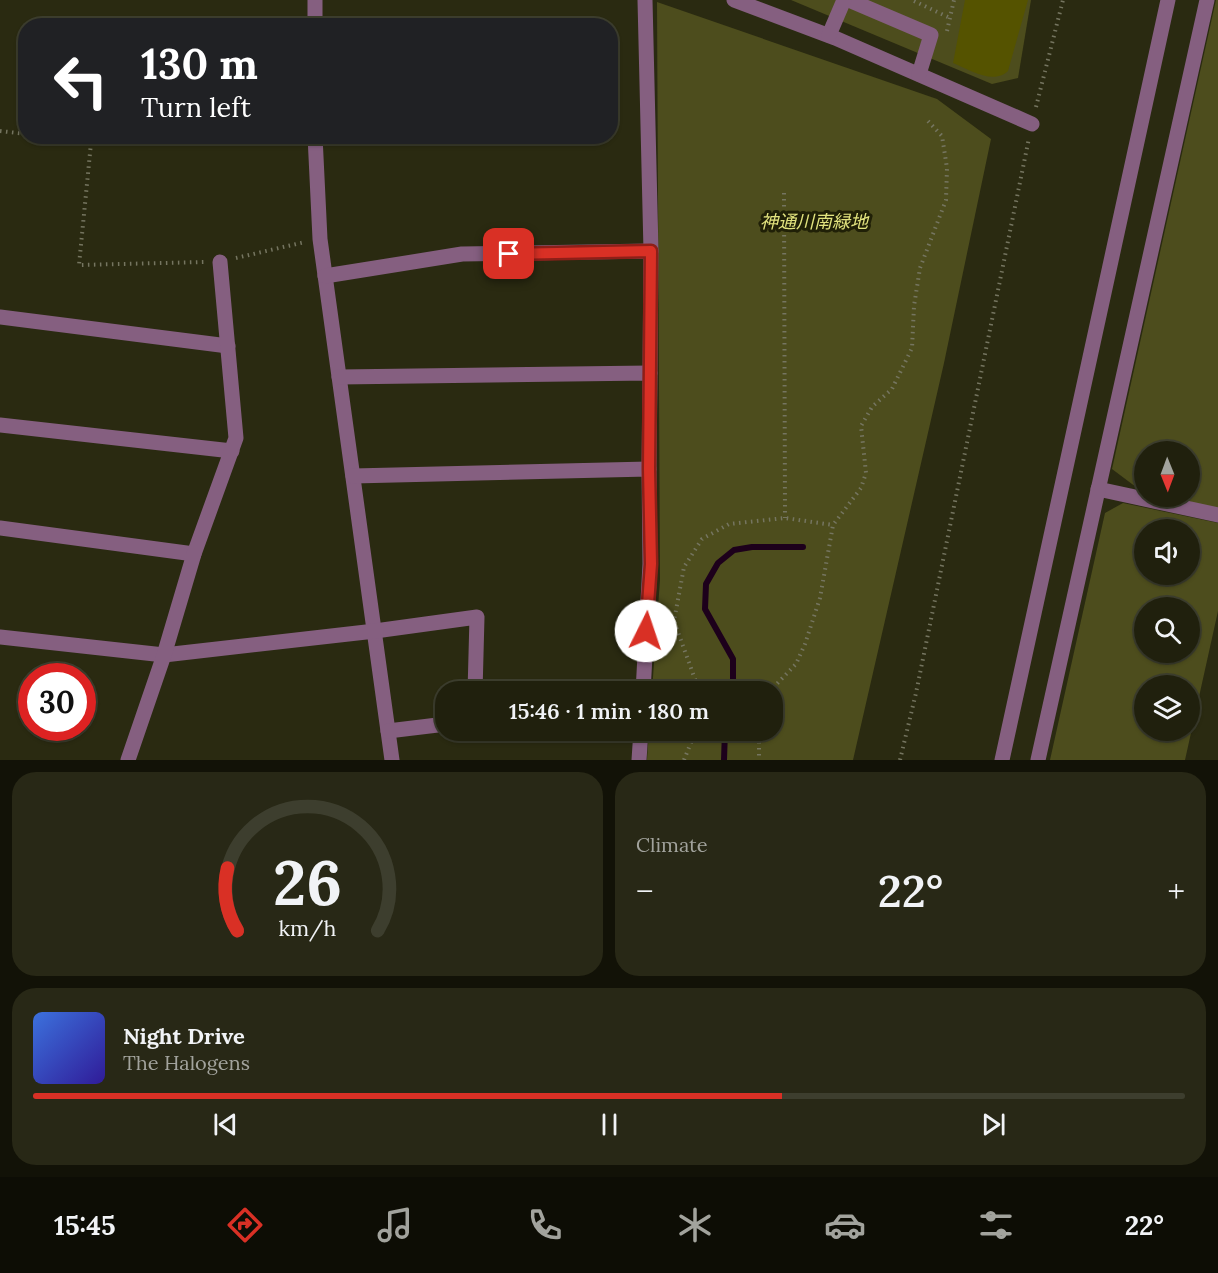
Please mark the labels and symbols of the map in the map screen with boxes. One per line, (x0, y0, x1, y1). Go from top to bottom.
park label: 神通川南緑地 (760, 210, 870, 233)
pin (483, 228, 534, 279)
north arrow (1134, 441, 1200, 507)
position arrow (614, 599, 678, 663)
speed limit sign: 30 (18, 663, 96, 741)

